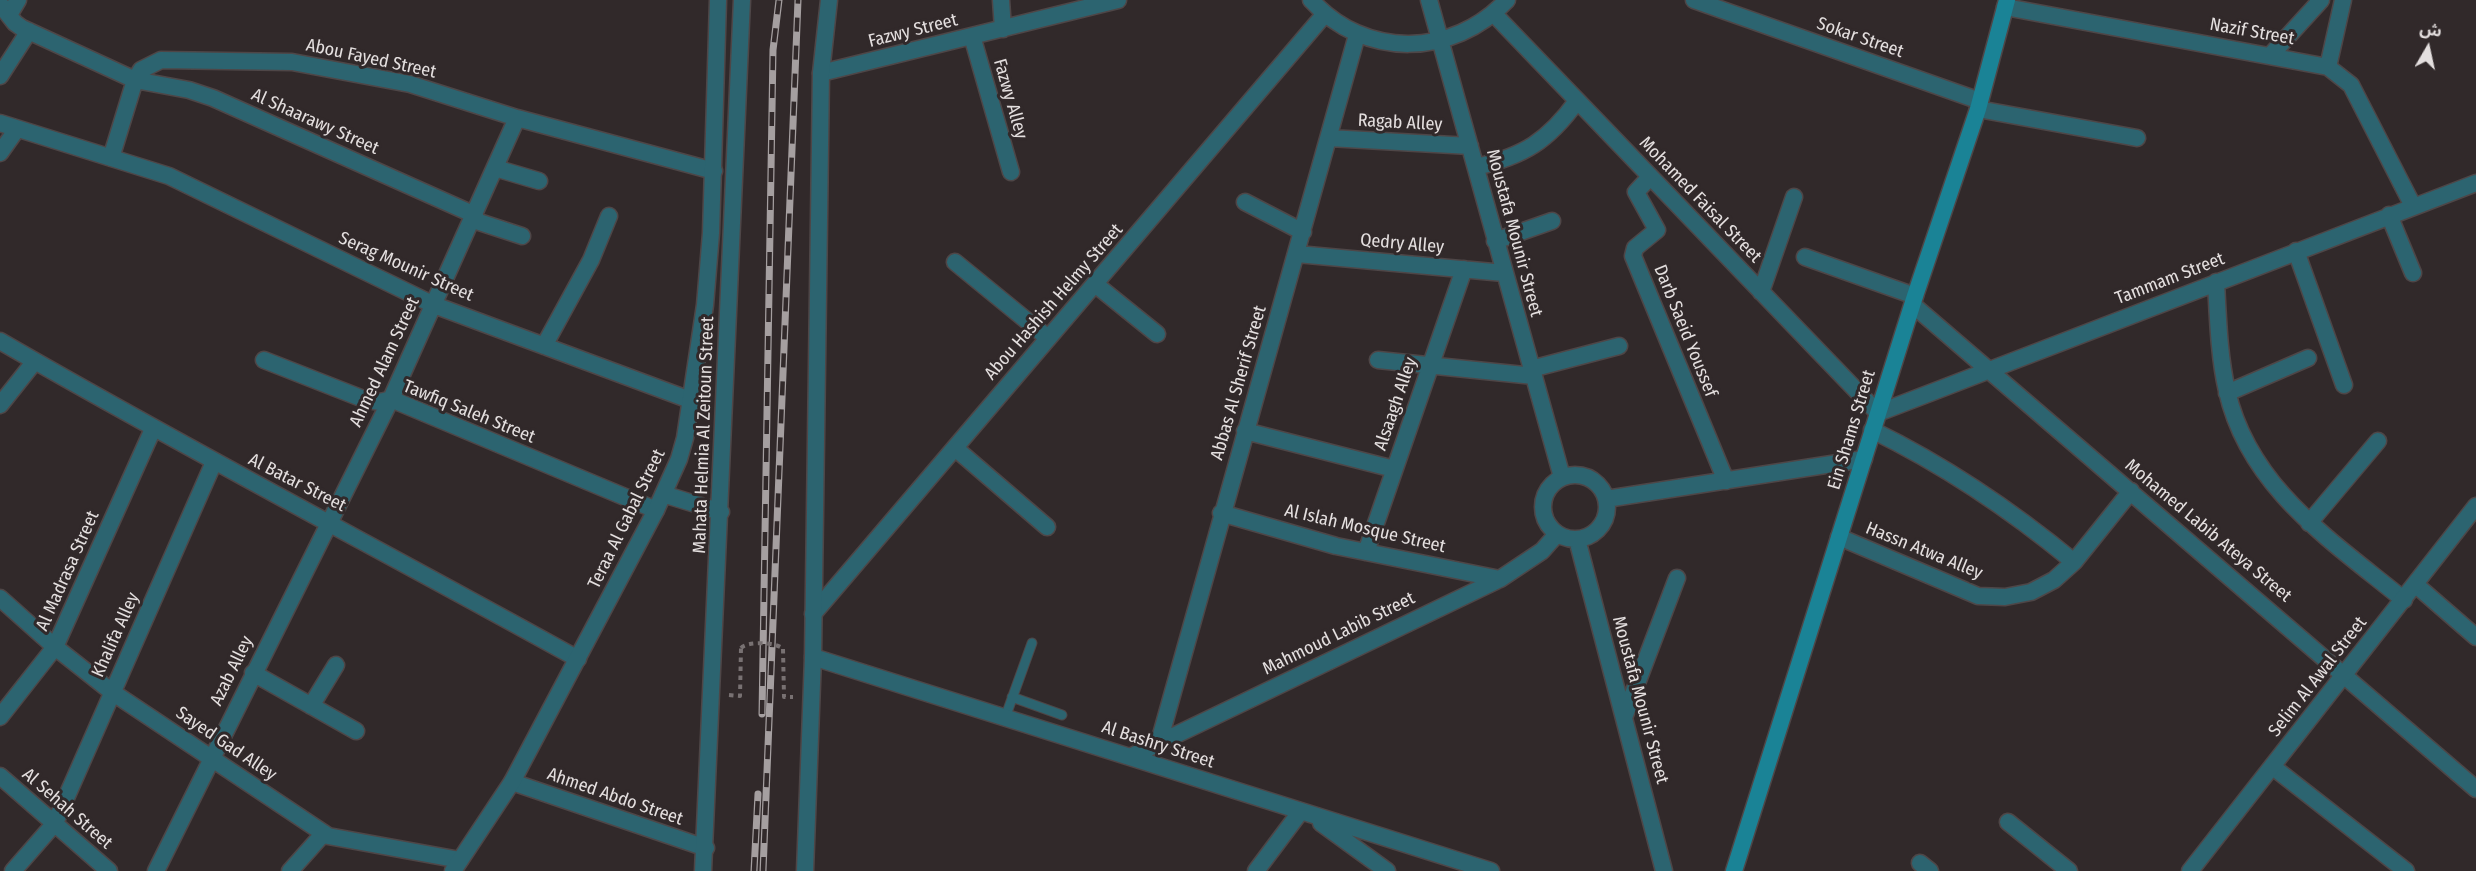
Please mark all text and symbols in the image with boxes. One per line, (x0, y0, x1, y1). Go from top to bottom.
street label: Fazwy Street (866, 10, 960, 52)
street label: Sokar Street (1814, 13, 1906, 63)
street label: Nazif Street (2208, 14, 2296, 50)
north arrow (2398, 18, 2458, 78)
text: ش (2419, 19, 2443, 41)
street label: Abou Fayed Street (304, 35, 438, 83)
street label: Fazwy Alley (988, 56, 1032, 142)
street label: Al Shaarawy Street (248, 84, 382, 160)
street label: Ragab Alley (1357, 110, 1443, 136)
street label: Mohamed Faisal Street (1634, 133, 1766, 267)
street label: Moustafa Mounir Street (1481, 147, 1547, 319)
street label: Abou Hashish Helmy Street (980, 220, 1128, 384)
street label: Serag Mounir Street (335, 228, 477, 306)
street label: Qedry Alley (1359, 230, 1445, 258)
street label: Tammam Street (2112, 248, 2228, 310)
street label: Darb Saeid Youssef (1649, 262, 1721, 400)
street label: Ahmed Alam Street (345, 294, 425, 430)
street label: Abbas Al Sherif Street (1207, 303, 1271, 463)
street label: Mahata Helmia Al Zeitoun Street (689, 316, 719, 554)
street label: Alsaagh Alley (1370, 355, 1422, 453)
street label: Ein Shams Street (1824, 368, 1880, 492)
street label: Tawfiq Saleh Street (400, 376, 538, 448)
street label: Teraa Al Gabal Street (584, 446, 670, 592)
street label: Al Batar Street (245, 449, 349, 517)
street label: Mohamed Labib Ateya Street (2120, 455, 2296, 607)
street label: Al Islah Mosque Street (1282, 500, 1448, 558)
street label: Al Madrasa Street (32, 508, 104, 634)
street label: Hassn Atwa Alley (1862, 518, 1986, 584)
street label: Mahmoud Labib Street (1259, 588, 1419, 680)
street label: Khalifa Alley (88, 589, 144, 681)
street label: Selim Al Awal Street (2264, 613, 2372, 741)
street label: Moustafa Mounir Street (1607, 614, 1673, 786)
street label: Azab Alley (206, 633, 258, 709)
street label: Sayed Gad Alley (171, 702, 281, 786)
street label: Al Bashry Street (1099, 717, 1217, 773)
street label: Al Sehah Street (17, 764, 117, 854)
street label: Ahmed Abdo Street (544, 764, 686, 830)

